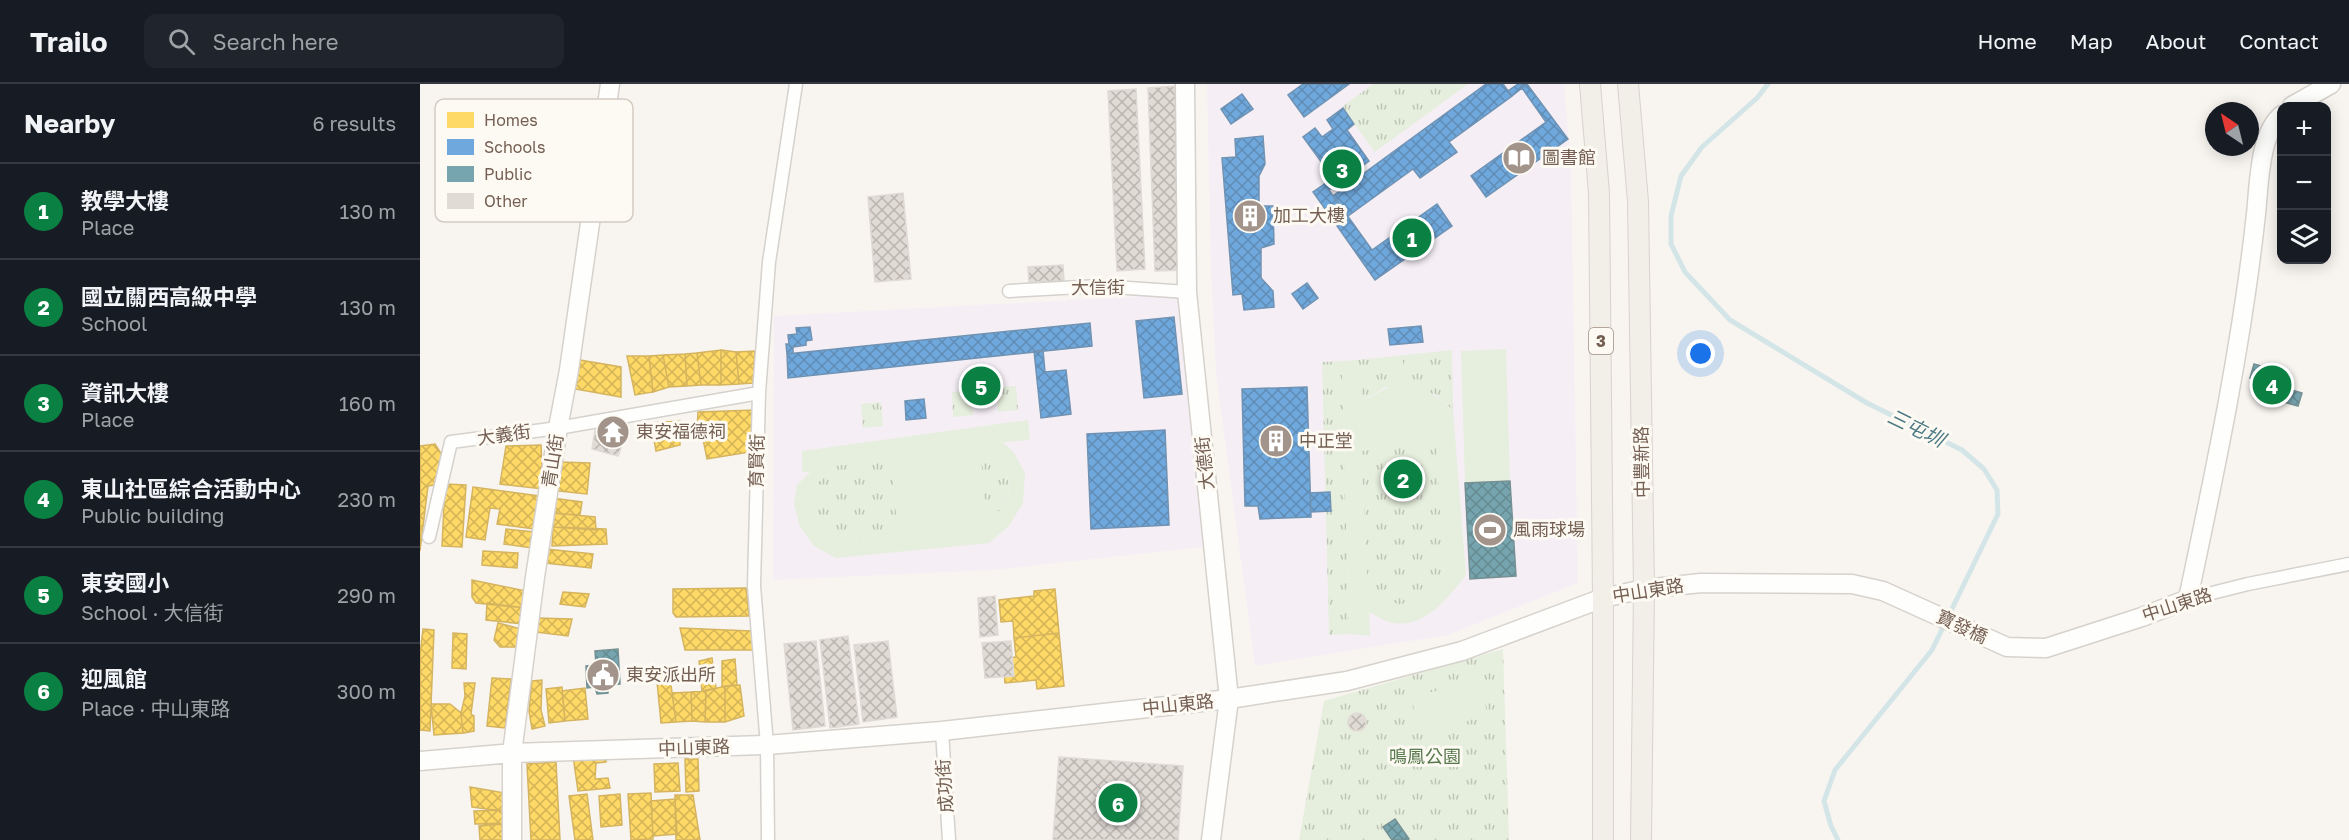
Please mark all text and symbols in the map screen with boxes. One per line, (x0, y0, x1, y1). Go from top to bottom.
search box (144, 14, 564, 68)
text: Trailo (30, 25, 108, 58)
icon: search (165, 25, 198, 58)
text: Search here (213, 28, 339, 55)
text: Home (1977, 28, 2037, 54)
text: Map (2070, 28, 2113, 54)
text: About (2146, 28, 2206, 54)
text: Contact (2239, 28, 2319, 54)
legend (435, 99, 633, 222)
north arrow (2205, 102, 2259, 156)
map controls (2277, 102, 2331, 264)
button: + (2277, 102, 2331, 156)
text: Nearby (24, 108, 115, 139)
text: Homes (484, 110, 538, 130)
text: 6 results (312, 111, 396, 135)
text: Schools (484, 137, 546, 157)
library icon: 圖書館 (1501, 140, 1537, 176)
pin: 3 (1322, 146, 1362, 191)
place label: 圖書館 (1542, 146, 1596, 168)
button: − (2277, 156, 2331, 210)
text: Public (484, 164, 532, 184)
text: 教學大樓 (81, 187, 169, 214)
text: Other (484, 191, 528, 211)
building icon: 加工大樓 (1232, 198, 1268, 234)
text: 1 (38, 199, 49, 223)
text: 130 m (340, 199, 396, 223)
place label: 加工大樓 (1273, 204, 1345, 226)
button: layers (2277, 210, 2331, 264)
text: Place (81, 215, 134, 239)
pin: 1 (1392, 216, 1432, 260)
street label: 大信街 (1071, 276, 1125, 298)
text: 國立關西高級中學 (81, 283, 257, 310)
text: 2 (37, 295, 50, 319)
text: 130 m (340, 295, 396, 319)
text: School (81, 311, 147, 335)
road number: 3 (1589, 328, 1613, 354)
your location (1686, 339, 1715, 368)
pin: 4 (2252, 362, 2292, 408)
pin: 5 (962, 364, 1000, 408)
text: 資訊大樓 (81, 379, 169, 406)
text: 3 (37, 391, 50, 415)
text: 160 m (339, 391, 396, 415)
water label: 三屯圳 (1884, 403, 1951, 452)
text: Place (81, 407, 134, 431)
temple icon: 東安福德祠 (595, 414, 631, 450)
street label: 大義街 (476, 419, 532, 449)
place label: 東安福德祠 (636, 420, 726, 442)
building icon: 中正堂 (1258, 423, 1294, 459)
street label: 中豐新路 (1629, 426, 1653, 498)
place label: 中正堂 (1299, 429, 1353, 451)
street label: 青山街 (537, 432, 567, 489)
street label: 育賢街 (745, 434, 767, 488)
street label: 大德街 (1190, 435, 1218, 491)
pin: 2 (1384, 456, 1422, 502)
text: 東山社區綜合活動中心 (81, 475, 301, 502)
text: 4 (37, 487, 50, 511)
text: 230 m (338, 487, 396, 511)
text: Public building (81, 503, 224, 527)
sports icon: 風雨球場 (1472, 512, 1508, 548)
place label: 風雨球場 (1513, 518, 1585, 540)
text: 東安國小 (81, 569, 169, 596)
street label: 中山東路 (1611, 574, 1685, 607)
street label: 中山東路 (2139, 582, 2214, 626)
text: 5 (37, 583, 50, 607)
text: 290 m (337, 583, 396, 607)
text: School · 大信街 (81, 600, 223, 624)
street label: 寶發橋 (1933, 605, 1992, 647)
public building icon: 東安派出所 (585, 657, 621, 693)
place label: 東安派出所 (626, 663, 716, 685)
text: 迎風館 (81, 665, 147, 692)
text: 6 (37, 679, 50, 703)
text: 300 m (337, 679, 396, 703)
street label: 中山東路 (1141, 689, 1215, 719)
text: Place · 中山東路 (81, 696, 230, 720)
street label: 中山東路 (658, 735, 730, 759)
park label: 鳴鳳公園 (1389, 745, 1461, 767)
street label: 成功街 (931, 758, 957, 814)
pin: 6 (1098, 780, 1138, 826)

